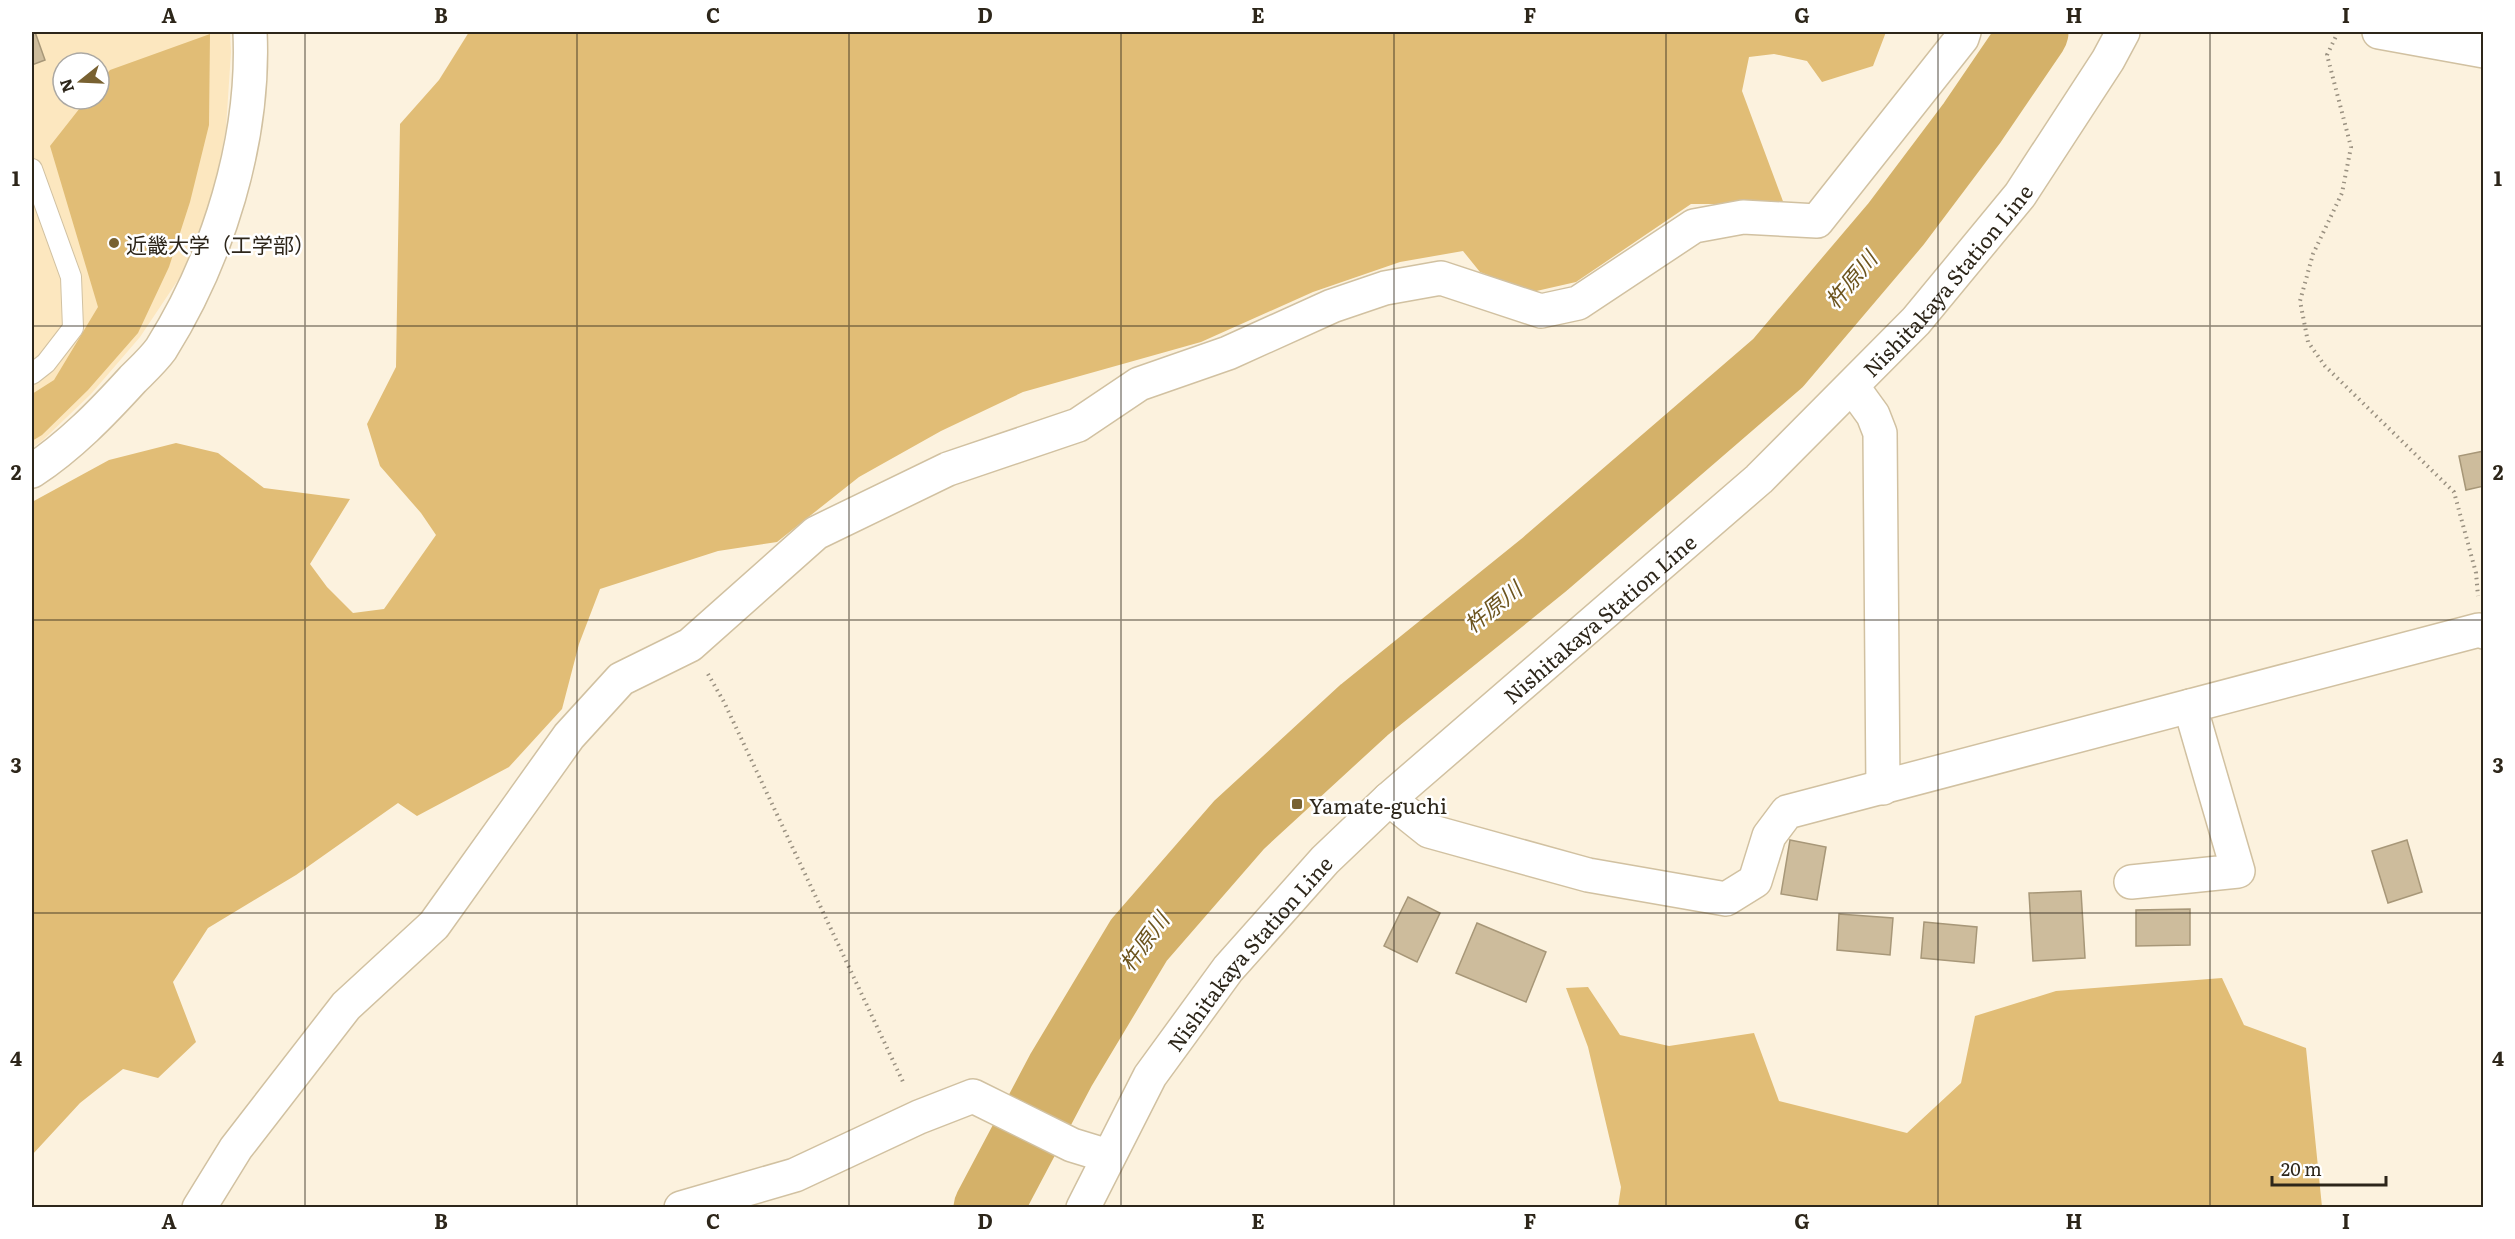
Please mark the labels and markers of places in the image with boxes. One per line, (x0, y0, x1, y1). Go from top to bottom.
place label: 近畿大学（工学部） (126, 228, 315, 259)
marker: 近畿大学（工学部） (107, 236, 121, 250)
place label: Yamate-guchi (1309, 789, 1447, 820)
marker: Yamate-guchi (1290, 797, 1304, 811)

